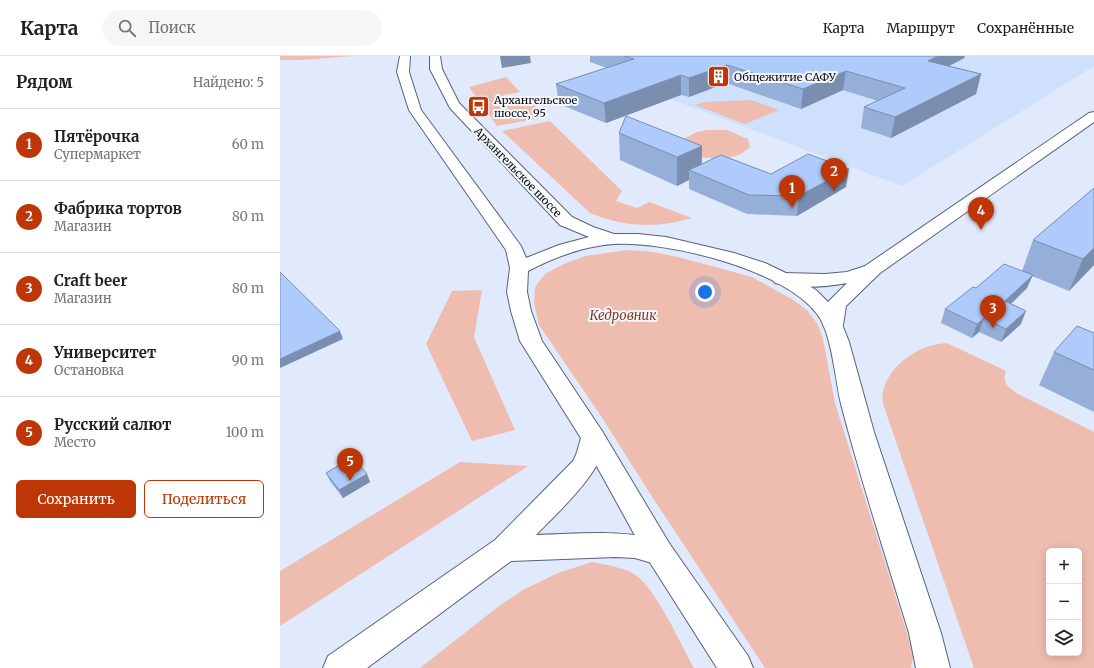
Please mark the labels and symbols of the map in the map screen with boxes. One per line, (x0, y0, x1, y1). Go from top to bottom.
building icon: Общежитие САФУ (705, 64, 731, 90)
place label: Общежитие САФУ (734, 70, 837, 84)
bus stop icon: Архангельское шоссе, 95 (465, 93, 491, 119)
place label: Архангельское шоссе, 95 (493, 93, 578, 120)
street label: Архангельское шоссе (471, 123, 565, 220)
pin: 2 (821, 158, 847, 191)
pin: 1 (779, 175, 805, 208)
pin: 4 (968, 197, 994, 230)
your location (695, 282, 715, 302)
pin: 3 (980, 295, 1006, 328)
park label: Кедровник (590, 307, 657, 324)
pin: 5 (337, 448, 363, 481)

